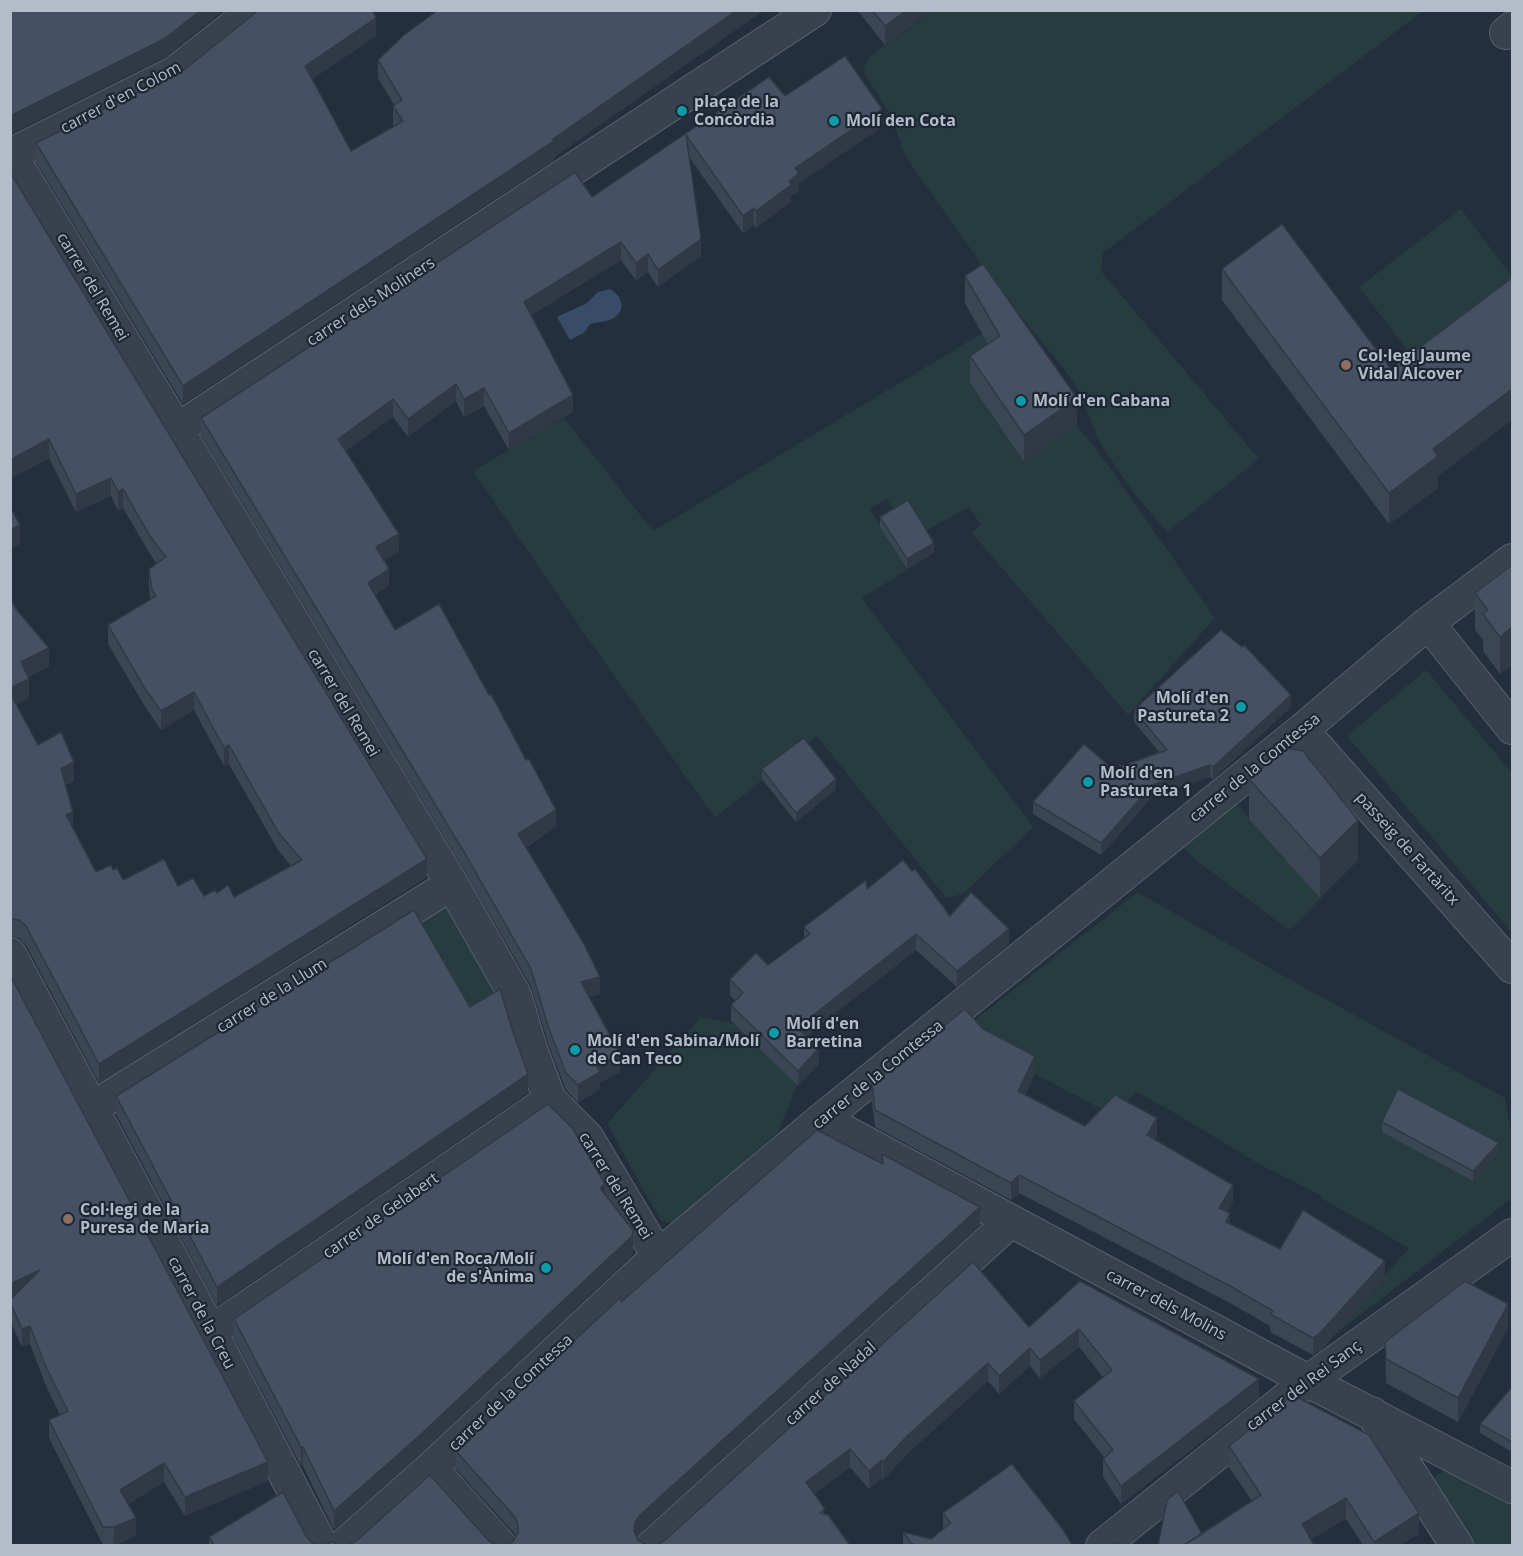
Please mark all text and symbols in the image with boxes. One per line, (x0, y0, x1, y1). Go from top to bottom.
street label: carrer d'en Colom (57, 58, 185, 138)
place label: plaça de la Concòrdia (694, 92, 779, 130)
marker: plaça de la Concòrdia (675, 104, 689, 118)
place label: Molí den Cota (846, 111, 956, 131)
marker: Molí den Cota (827, 114, 841, 128)
street label: carrer del Remei (52, 229, 132, 345)
street label: carrer dels Moliners (303, 253, 439, 351)
place label: Col·legi Jaume Vidal Alcover (1358, 346, 1471, 384)
marker: Col·legi Jaume Vidal Alcover (1339, 358, 1353, 372)
place label: Molí d'en Cabana (1033, 391, 1170, 411)
marker: Molí d'en Cabana (1014, 394, 1028, 408)
street label: carrer del Remei (303, 645, 383, 761)
place label: Molí d'en Pastureta 2 (1137, 688, 1229, 726)
marker: Molí d'en Pastureta 2 (1234, 700, 1248, 714)
street label: carrer de la Comtessa (1186, 709, 1324, 827)
place label: Molí d'en Pastureta 1 (1100, 763, 1192, 801)
marker: Molí d'en Pastureta 1 (1081, 775, 1095, 789)
street label: passeig de Fartàritx (1351, 788, 1463, 910)
street label: carrer de la Llum (213, 954, 331, 1038)
place label: Molí d'en Barretina (786, 1014, 862, 1052)
street label: carrer de la Comtessa (809, 1016, 947, 1134)
marker: Molí d'en Barretina (767, 1026, 781, 1040)
place label: Molí d'en Sabina/Molí de Can Teco (587, 1031, 759, 1069)
marker: Molí d'en Sabina/Molí de Can Teco (568, 1043, 582, 1057)
street label: carrer del Remei (574, 1129, 656, 1243)
street label: carrer de Gelabert (319, 1169, 443, 1263)
place label: Col·legi de la Puresa de Maria (80, 1200, 209, 1238)
marker: Col·legi de la Puresa de Maria (61, 1212, 75, 1226)
place label: Molí d'en Roca/Molí de s'Ànima (377, 1249, 534, 1287)
street label: carrer de la Creu (163, 1253, 239, 1373)
marker: Molí d'en Roca/Molí de s'Ànima (539, 1261, 553, 1275)
street label: carrer dels Molins (1103, 1265, 1229, 1345)
street label: carrer de la Comtessa (445, 1331, 577, 1455)
street label: carrer del Rei Sanç (1243, 1337, 1365, 1435)
street label: carrer de Nadal (782, 1338, 880, 1430)

